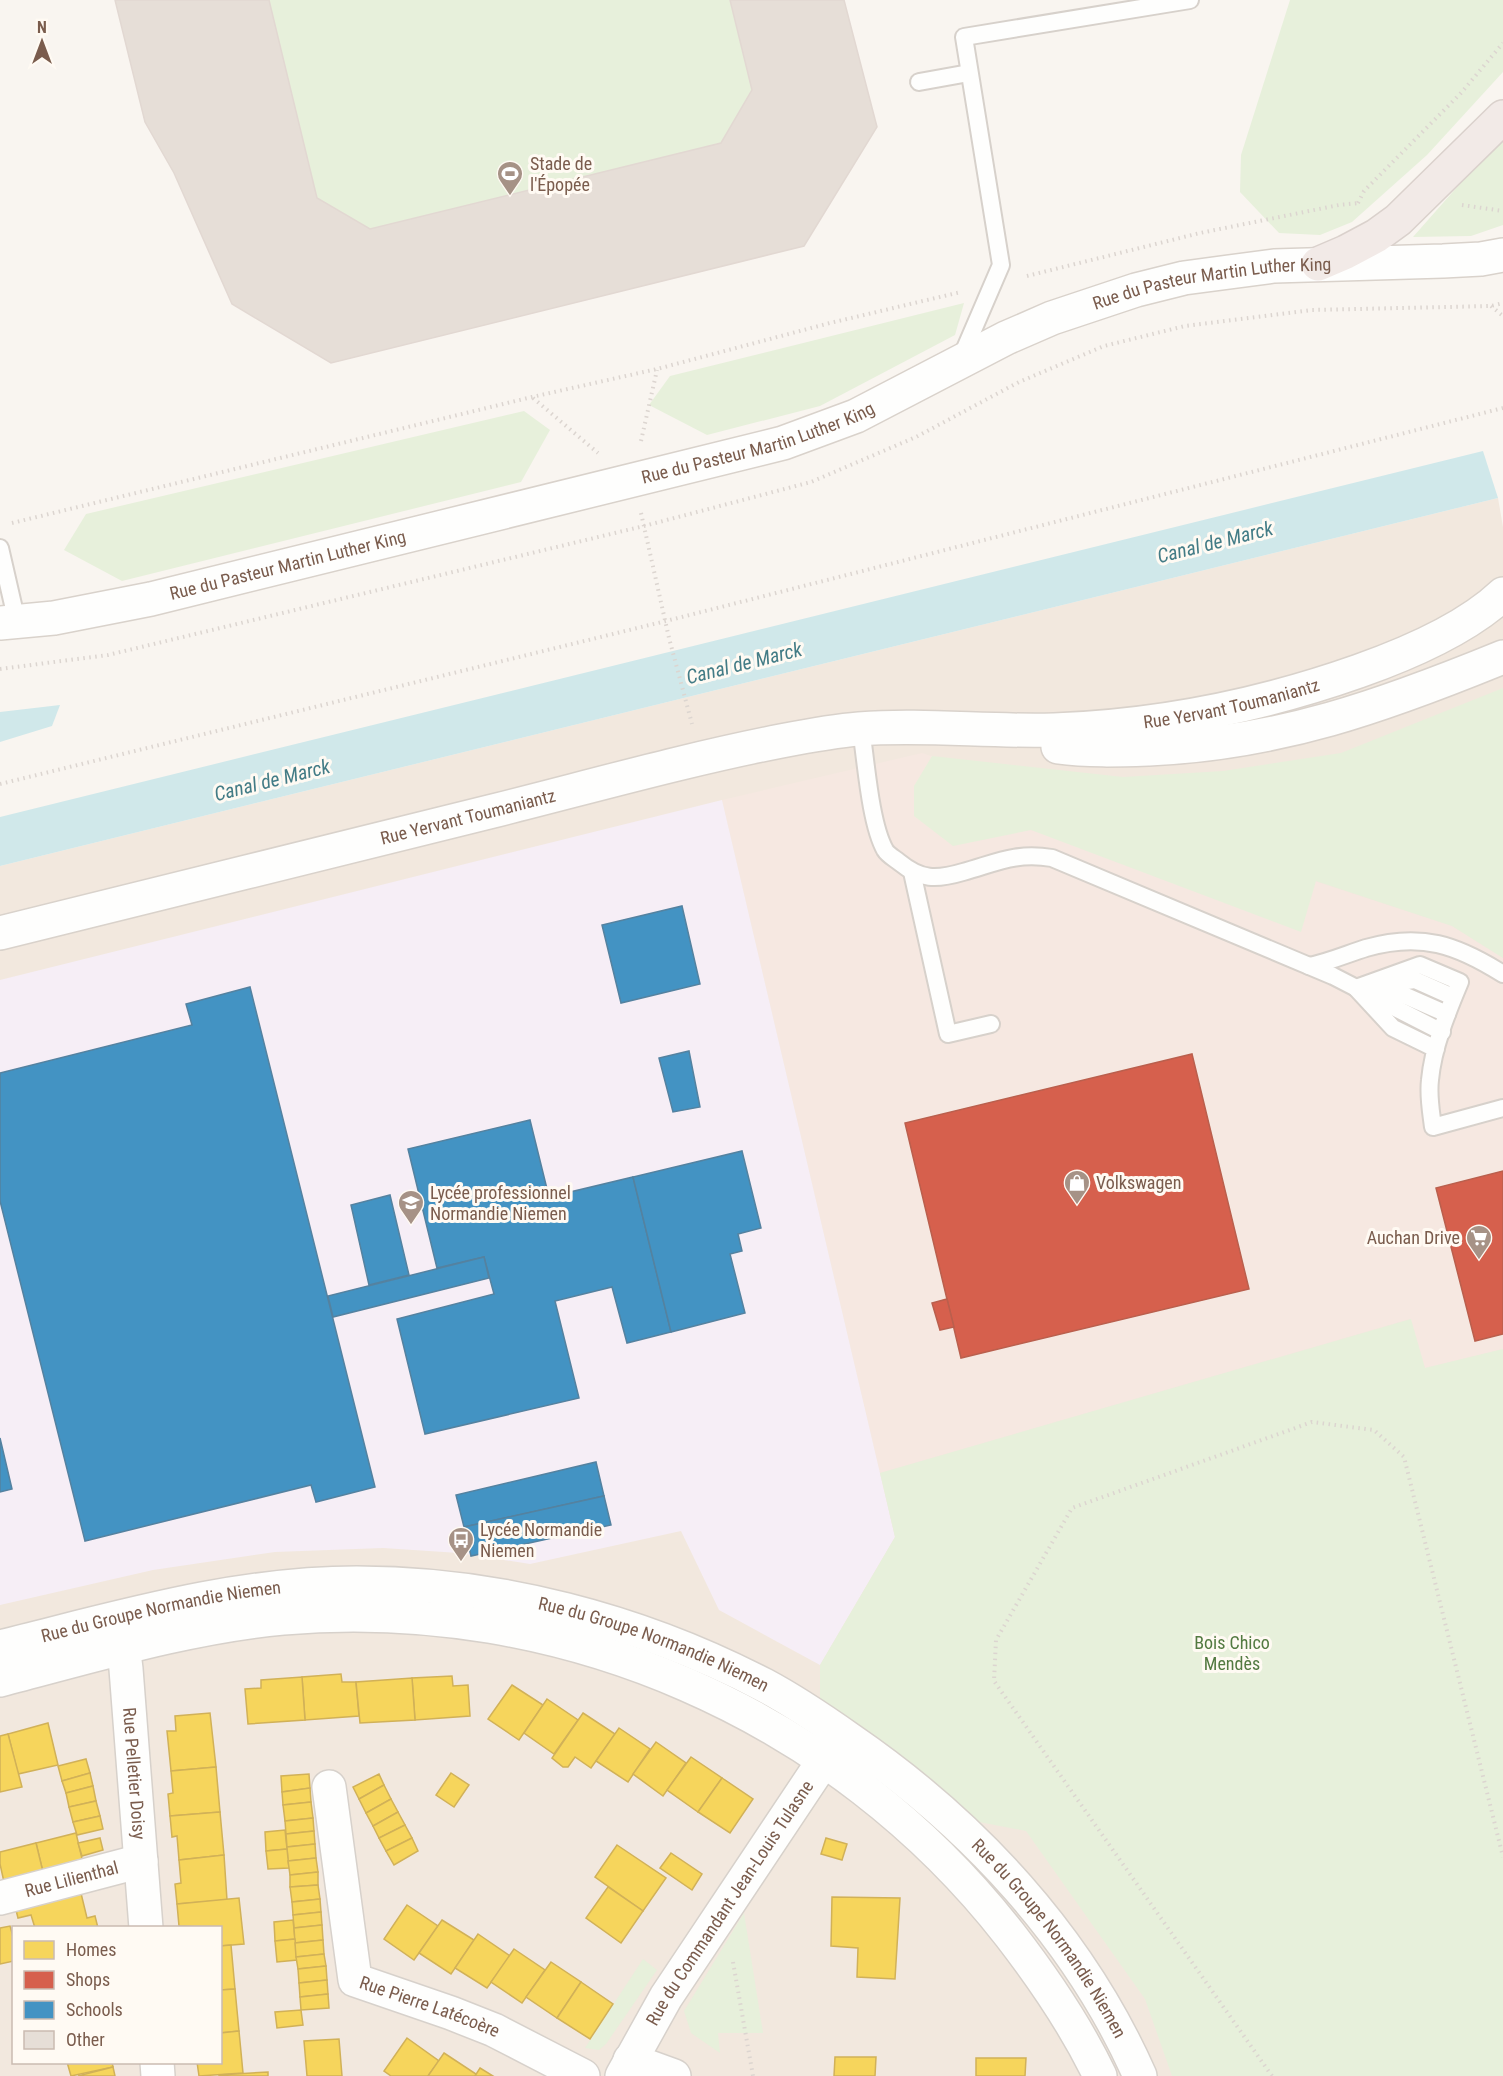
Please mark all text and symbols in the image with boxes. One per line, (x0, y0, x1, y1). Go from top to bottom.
north arrow (12, 12, 72, 72)
text: N (37, 18, 47, 37)
place label: Stade de l'Épopée (530, 153, 592, 195)
sports icon: Stade de l'Épopée (495, 159, 525, 197)
street label: Rue du Pasteur Martin Luther King (1090, 253, 1332, 314)
street label: Rue du Pasteur Martin Luther King (639, 397, 878, 488)
water label: Canal de Marck (1155, 516, 1277, 568)
street label: Rue du Pasteur Martin Luther King (167, 525, 408, 604)
water label: Canal de Marck (684, 637, 806, 689)
street label: Rue Yervant Toumaniantz (1142, 674, 1322, 733)
water label: Canal de Marck (212, 754, 334, 806)
street label: Rue Yervant Toumaniantz (378, 784, 558, 849)
shop icon: Volkswagen (1062, 1168, 1092, 1206)
place label: Volkswagen (1096, 1172, 1182, 1193)
place label: Lycée professionnel Normandie Niemen (430, 1182, 571, 1224)
school or university icon: Lycée professionnel Normandie Niemen (396, 1188, 426, 1226)
supermarket icon: Auchan Drive (1464, 1223, 1494, 1261)
place label: Auchan Drive (1367, 1227, 1460, 1248)
place label: Lycée Normandie Niemen (480, 1519, 602, 1561)
bus stop icon: Lycée Normandie Niemen (446, 1525, 476, 1563)
street label: Rue du Groupe Normandie Niemen (39, 1576, 282, 1646)
street label: Rue du Groupe Normandie Niemen (536, 1592, 773, 1696)
park label: Bois Chico Mendès (1194, 1632, 1270, 1674)
street label: Rue Pelletier Doisy (119, 1706, 150, 1841)
street label: Rue du Commandant Jean-Louis Tulasne (641, 1776, 817, 2029)
street label: Rue du Groupe Normandie Niemen (968, 1834, 1131, 2041)
street label: Rue Lilienthal (22, 1856, 120, 1901)
legend (12, 1926, 222, 2064)
text: Homes (66, 1939, 116, 1960)
text: Shops (66, 1969, 110, 1990)
street label: Rue Pierre Latécoère (357, 1971, 504, 2041)
text: Schools (66, 1999, 123, 2020)
text: Other (66, 2029, 105, 2050)

